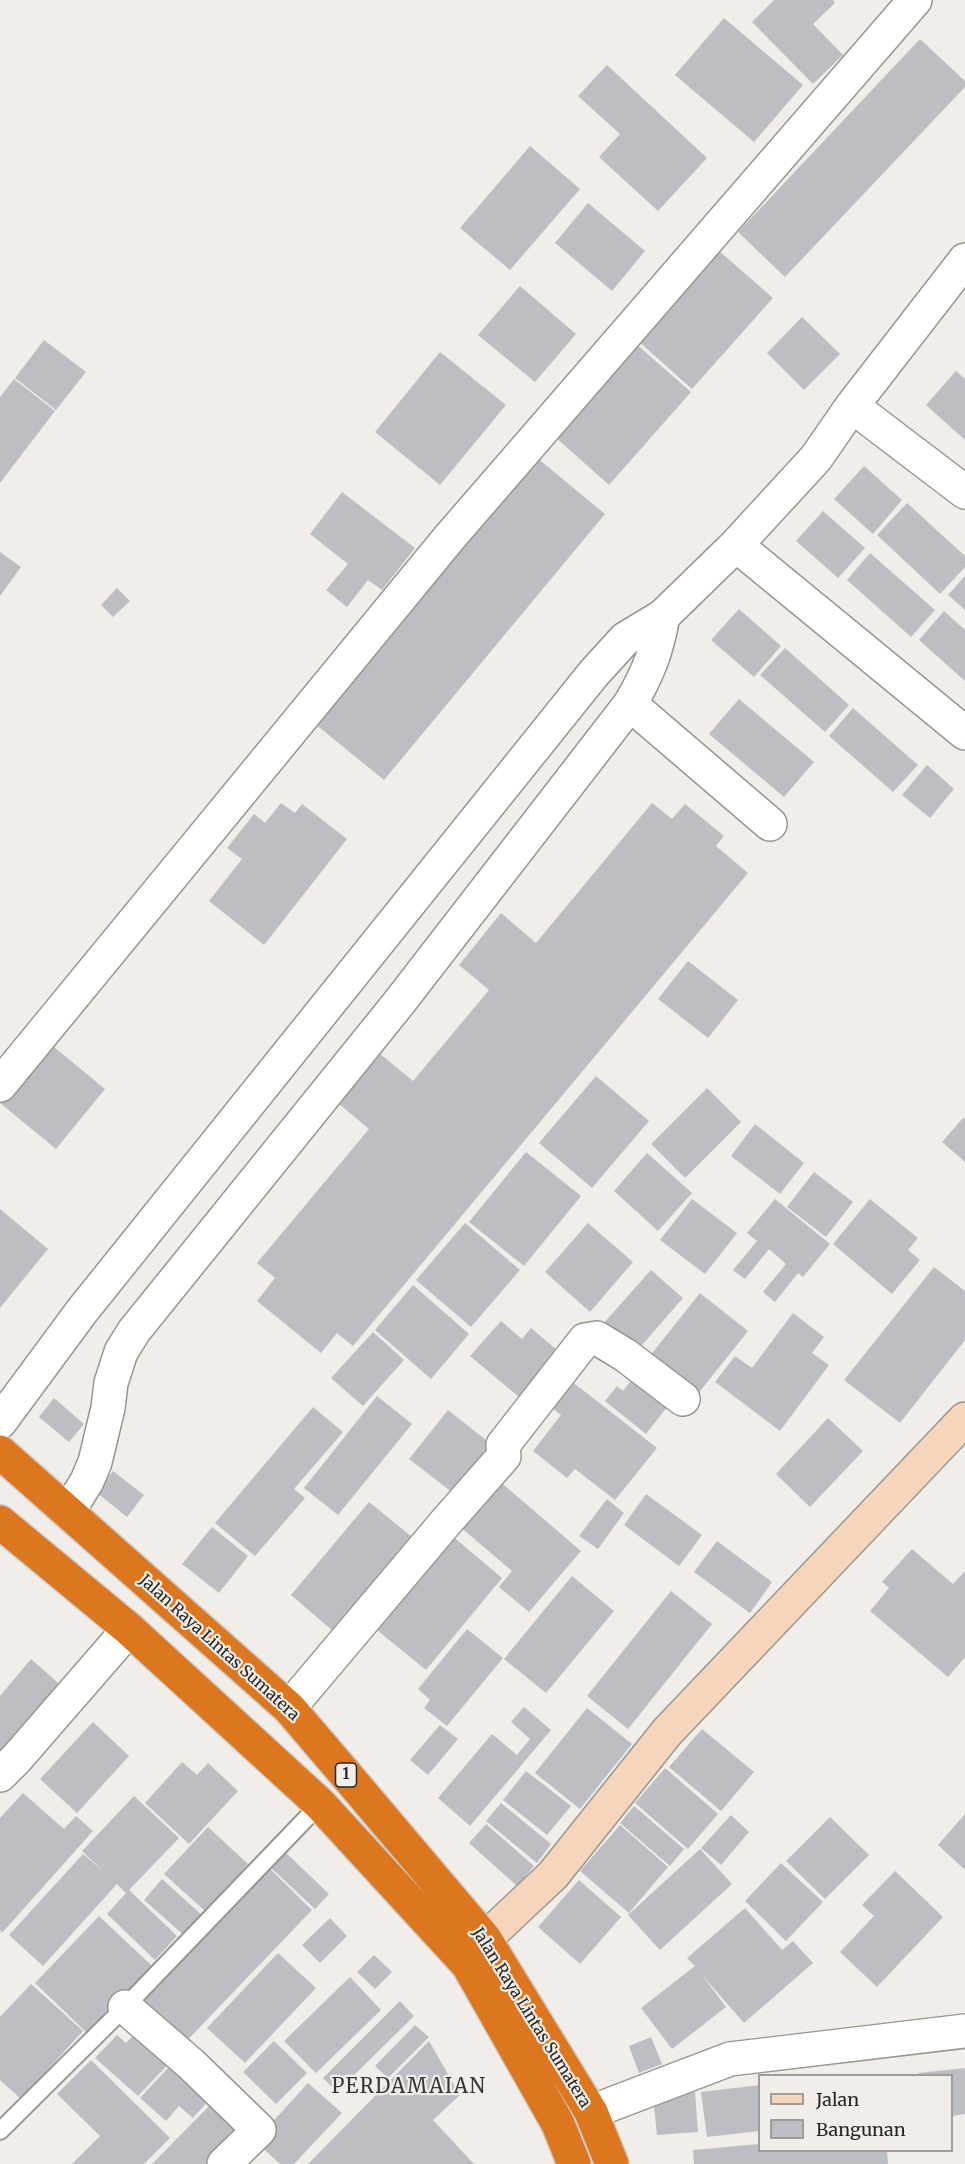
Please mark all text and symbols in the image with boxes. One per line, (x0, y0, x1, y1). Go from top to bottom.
street label: Jalan Raya Lintas Sumatera (135, 1571, 303, 1725)
road number: 1 (336, 1763, 356, 1787)
street label: Jalan Raya Lintas Sumatera (468, 1924, 594, 2112)
legend (758, 2074, 953, 2152)
district label: PERDAMAIAN (331, 2075, 487, 2099)
text: Jalan (816, 2088, 859, 2111)
text: Bangunan (816, 2118, 906, 2141)

